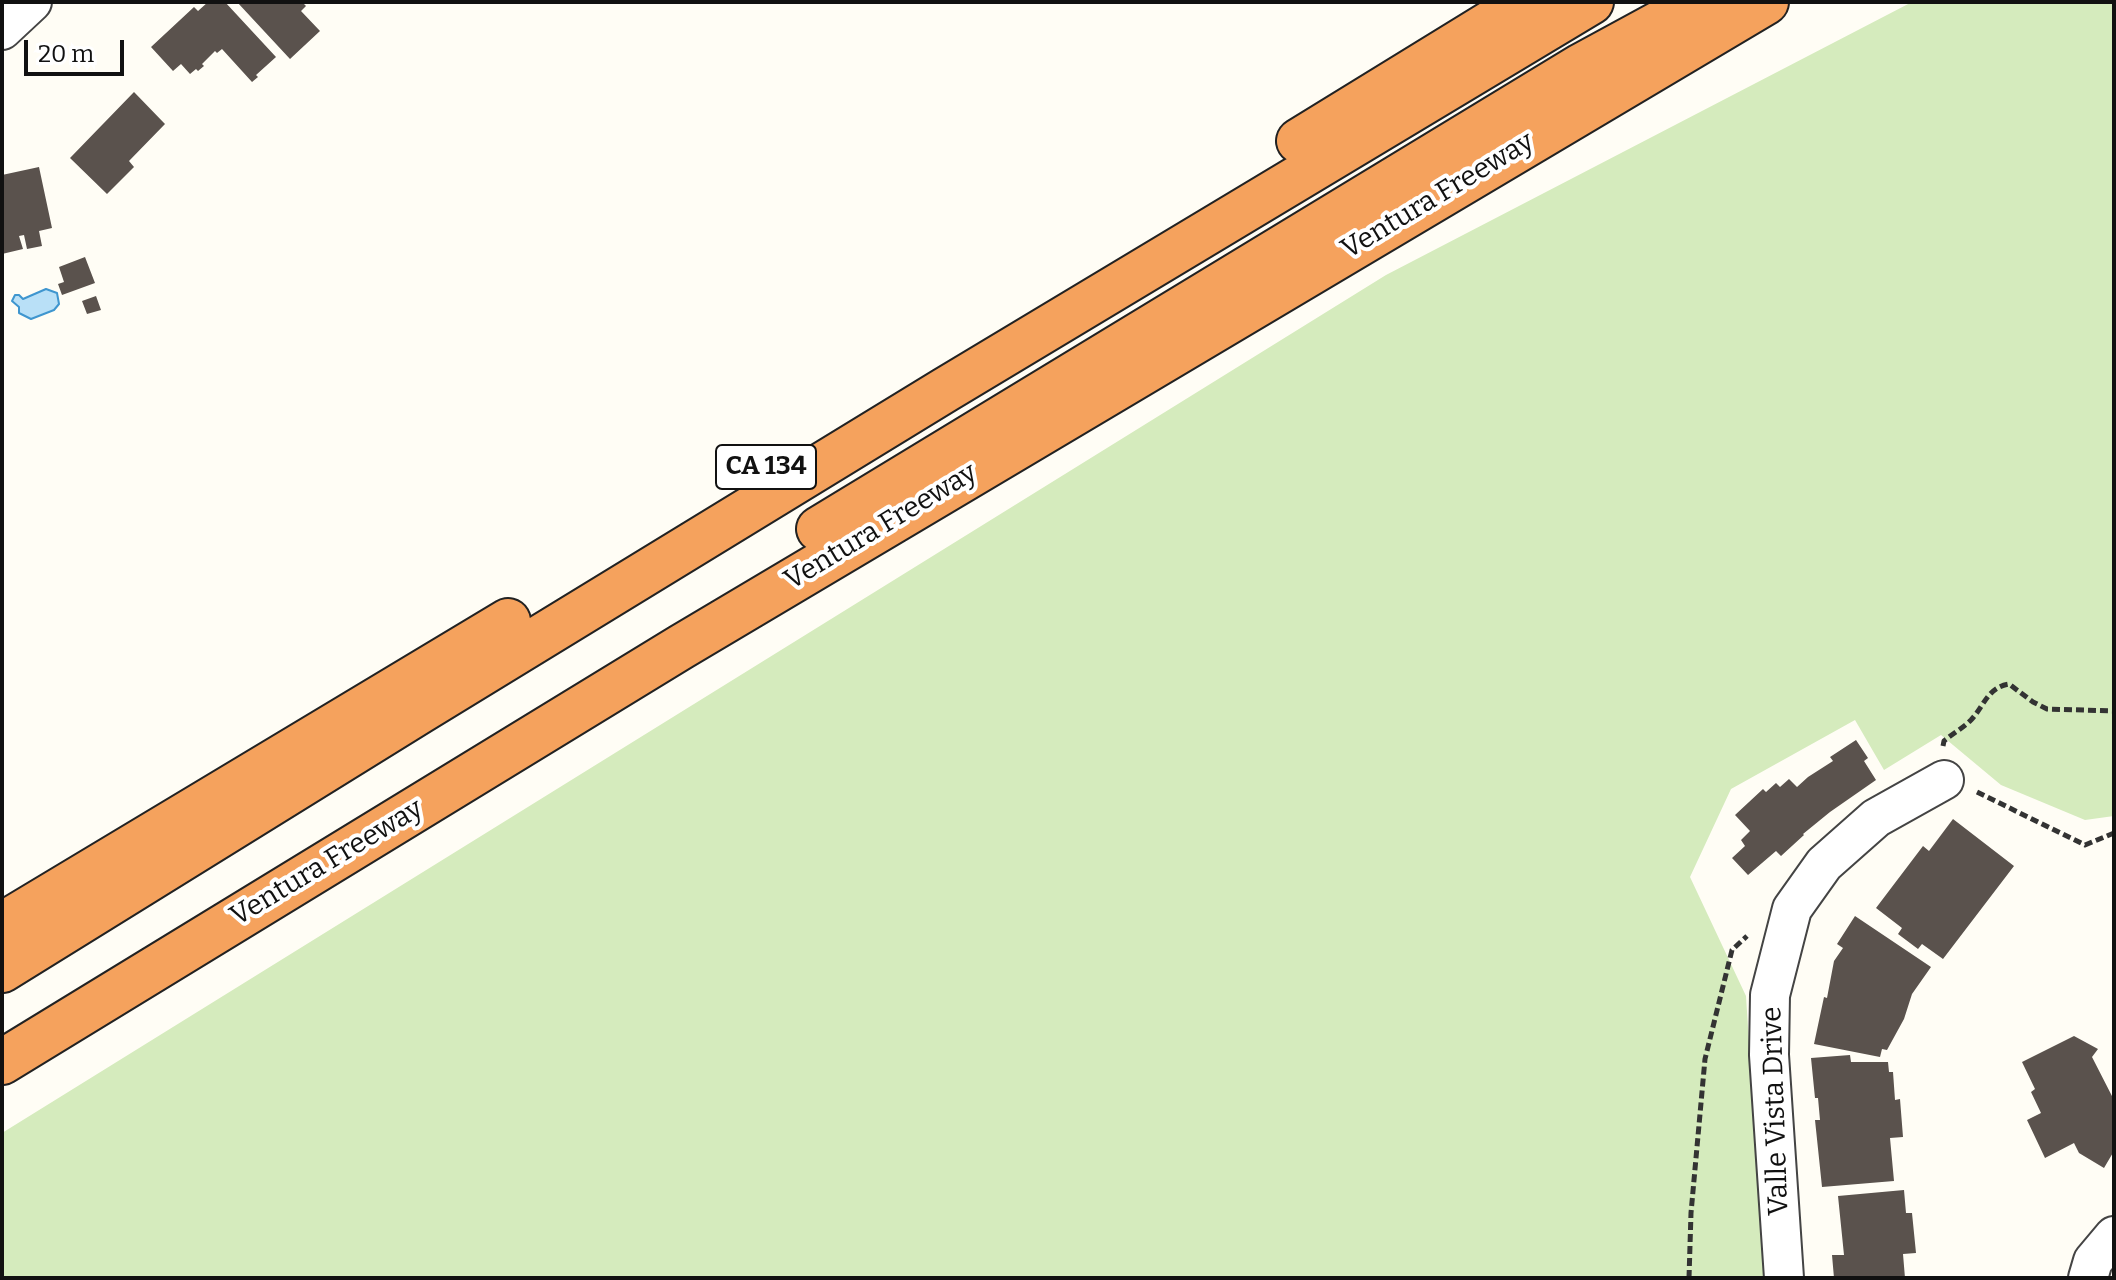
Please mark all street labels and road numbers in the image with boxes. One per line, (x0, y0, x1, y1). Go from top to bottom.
street label: Ventura Freeway (1336, 125, 1540, 267)
road number: CA 134 (716, 445, 816, 489)
street label: Ventura Freeway (779, 456, 983, 598)
street label: Ventura Freeway (225, 792, 429, 934)
street label: Valle Vista Drive (1756, 1006, 1796, 1216)

